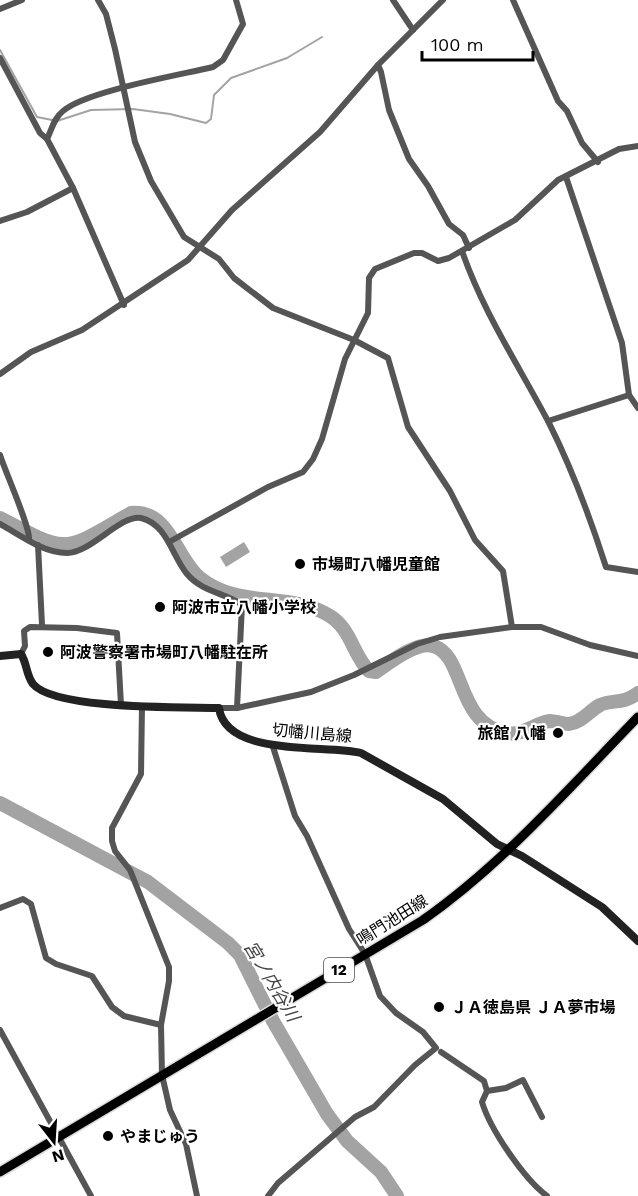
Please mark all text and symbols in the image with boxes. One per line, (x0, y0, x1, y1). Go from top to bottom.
scale bar (422, 24, 533, 62)
text: 100 m (431, 34, 484, 55)
place label: 市場町八幡児童館 (312, 555, 440, 574)
marker: 市場町八幡児童館 (293, 557, 307, 571)
place label: 阿波市立八幡小学校 (172, 598, 316, 617)
marker: 阿波市立八幡小学校 (153, 600, 167, 614)
place label: 阿波警察署市場町八幡駐在所 (60, 643, 268, 662)
marker: 阿波警察署市場町八幡駐在所 (41, 645, 55, 659)
street label: 切幡川島線 (271, 720, 353, 746)
place label: 旅館 八幡 (477, 724, 546, 743)
marker: 旅館 八幡 (551, 726, 565, 740)
street label: 鳴門池田線 (353, 891, 431, 949)
water label: 宮ノ内谷川 (240, 937, 305, 1027)
road number: 12 (324, 958, 354, 982)
place label: ＪＡ徳島県 ＪＡ夢市場 (451, 998, 616, 1017)
marker: ＪＡ徳島県 ＪＡ夢市場 (432, 1000, 446, 1014)
north arrow (24, 1112, 84, 1172)
place label: やまじゅう (120, 1127, 200, 1146)
marker: やまじゅう (101, 1129, 115, 1143)
text: N (50, 1145, 67, 1167)

